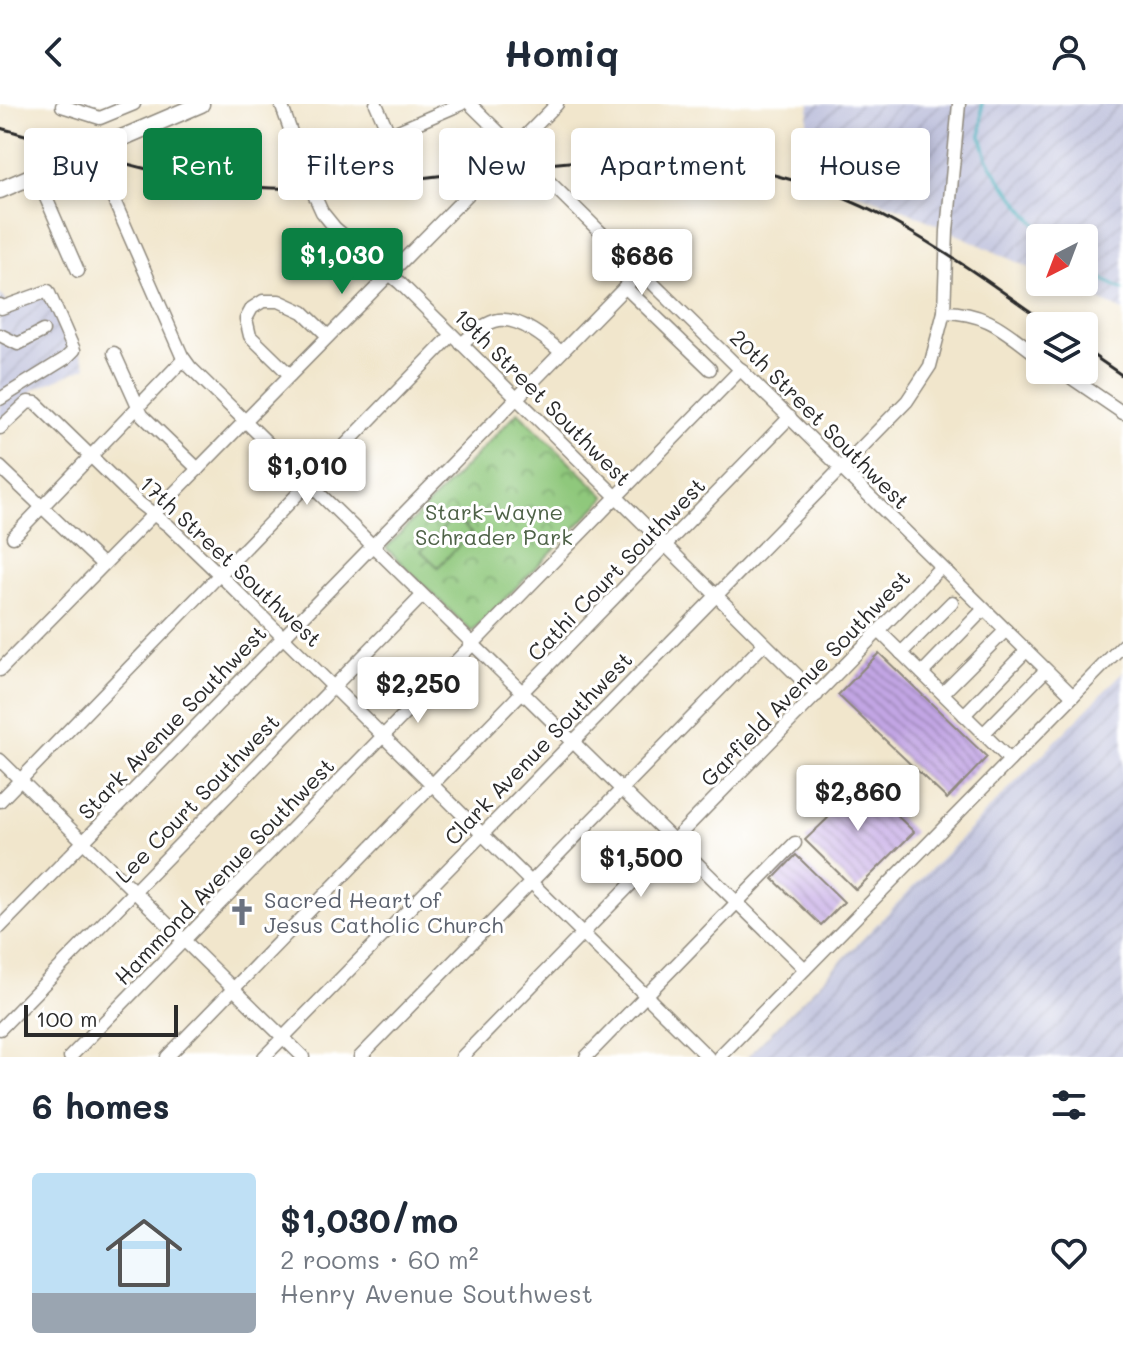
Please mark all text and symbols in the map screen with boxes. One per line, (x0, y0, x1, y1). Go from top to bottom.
text: Homiq (504, 29, 619, 76)
icon: back (32, 30, 76, 74)
icon: person (1047, 30, 1091, 74)
chip: Buy (24, 128, 127, 200)
chip: Rent (143, 128, 262, 200)
chip: Filters (278, 128, 423, 200)
chip: New (439, 128, 555, 200)
chip: Apartment (571, 128, 775, 200)
chip: House (791, 128, 930, 200)
north arrow (1026, 224, 1098, 296)
map controls (1026, 224, 1098, 384)
pin: $1,030 (277, 228, 407, 296)
pin: $686 (595, 229, 689, 297)
text: $1,030 (300, 237, 384, 271)
text: $686 (610, 238, 674, 272)
street label: 19th Street Southwest (448, 302, 638, 492)
button: layers (1026, 312, 1098, 384)
street label: 20th Street Southwest (724, 323, 916, 515)
pin: $1,010 (242, 439, 372, 507)
text: $1,010 (267, 448, 347, 482)
street label: 17th Street Southwest (134, 469, 328, 653)
street label: Cathi Court Southwest (521, 471, 711, 667)
park label: Stark-Wayne Schrader Park (415, 497, 573, 551)
street label: Garfield Avenue Southwest (694, 564, 916, 792)
street label: Stark Avenue Southwest (71, 619, 273, 825)
street label: Clark Avenue Southwest (438, 645, 638, 851)
pin: $2,250 (353, 657, 483, 725)
text: $2,250 (375, 666, 461, 700)
street label: Lee Court Southwest (108, 707, 286, 889)
street label: Hammond Avenue Southwest (108, 751, 340, 991)
pin: $2,860 (793, 765, 923, 833)
text: $2,860 (814, 774, 902, 808)
pin: $1,500 (576, 831, 706, 899)
text: $1,500 (599, 840, 683, 874)
place label: Sacred Heart of Jesus Catholic Church (264, 885, 503, 939)
church icon: Sacred Heart of Jesus Catholic Church (227, 897, 257, 927)
scale bar (24, 1001, 178, 1037)
text: 100 m (36, 1004, 98, 1033)
text: 6 homes (32, 1083, 170, 1128)
icon: filters (1047, 1083, 1091, 1127)
text: $1,030/mo (280, 1197, 458, 1242)
icon: home (96, 1205, 192, 1301)
icon: heart (1047, 1231, 1091, 1275)
text: 2 rooms · 60 m² (280, 1242, 479, 1276)
text: Henry Avenue Southwest (280, 1276, 593, 1310)

